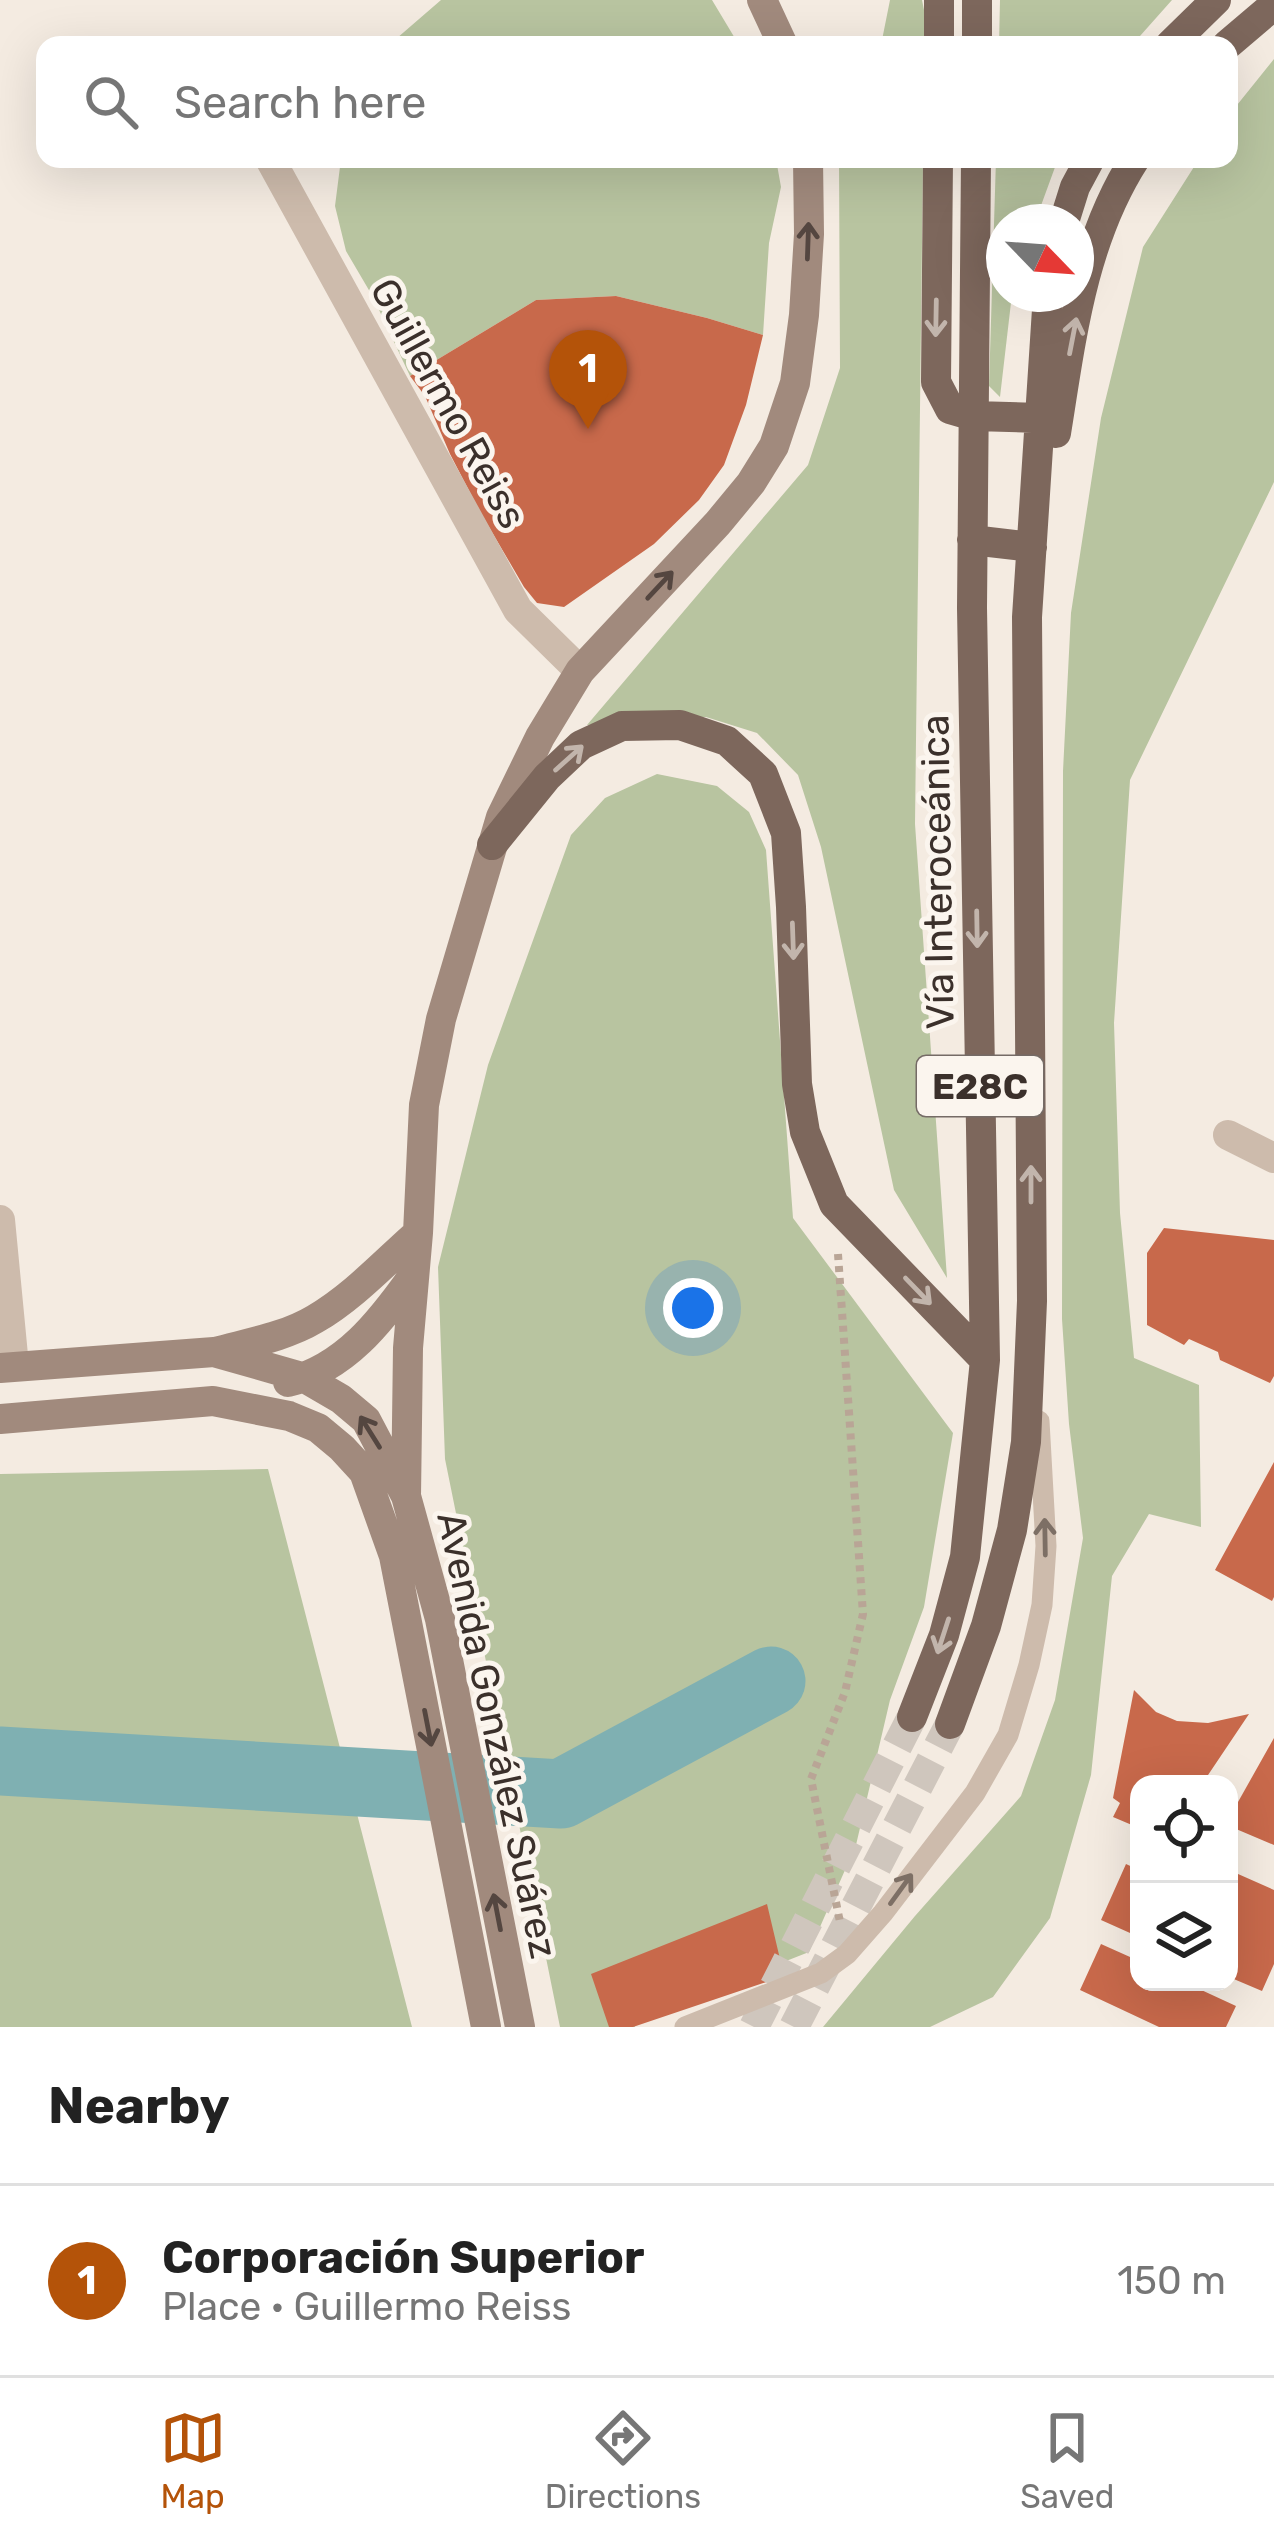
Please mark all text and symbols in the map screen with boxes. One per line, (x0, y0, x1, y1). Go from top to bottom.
search box (36, 36, 1238, 168)
icon: search (78, 69, 144, 135)
text: Search here (174, 76, 426, 129)
north arrow (986, 204, 1094, 312)
one-way arrow (797, 222, 820, 261)
street label: Guillermo Reiss (361, 271, 536, 536)
one-way arrow (925, 298, 947, 337)
one-way arrow (1062, 317, 1085, 355)
pin: 1 (549, 330, 627, 429)
one-way arrow (645, 571, 673, 601)
street label: Vía Interoceánica (912, 714, 964, 1030)
one-way arrow (553, 744, 584, 772)
one-way arrow (966, 909, 989, 948)
one-way arrow (781, 921, 804, 960)
road number: E28C (917, 1056, 1043, 1116)
one-way arrow (1020, 1165, 1042, 1204)
one-way arrow (903, 1276, 932, 1305)
your location (663, 1278, 723, 1338)
one-way arrow (358, 1416, 382, 1450)
street label: Avenida González Suárez (427, 1508, 567, 1963)
one-way arrow (1033, 1518, 1056, 1557)
one-way arrow (931, 1617, 952, 1654)
one-way arrow (418, 1707, 440, 1746)
map controls (1130, 1775, 1238, 1991)
button: locate (1130, 1775, 1238, 1883)
one-way arrow (888, 1873, 914, 1905)
button: layers (1130, 1883, 1238, 1991)
one-way arrow (485, 1894, 507, 1933)
text: Nearby (48, 2075, 230, 2136)
text: Corporación Superior (162, 2231, 644, 2284)
text: 1 (77, 2258, 97, 2304)
text: 150 m (1117, 2258, 1226, 2304)
text: Place · Guillermo Reiss (162, 2284, 571, 2330)
tab: Map (160, 2405, 226, 2516)
tab: Directions (545, 2405, 701, 2516)
tab: Saved (1020, 2405, 1114, 2516)

